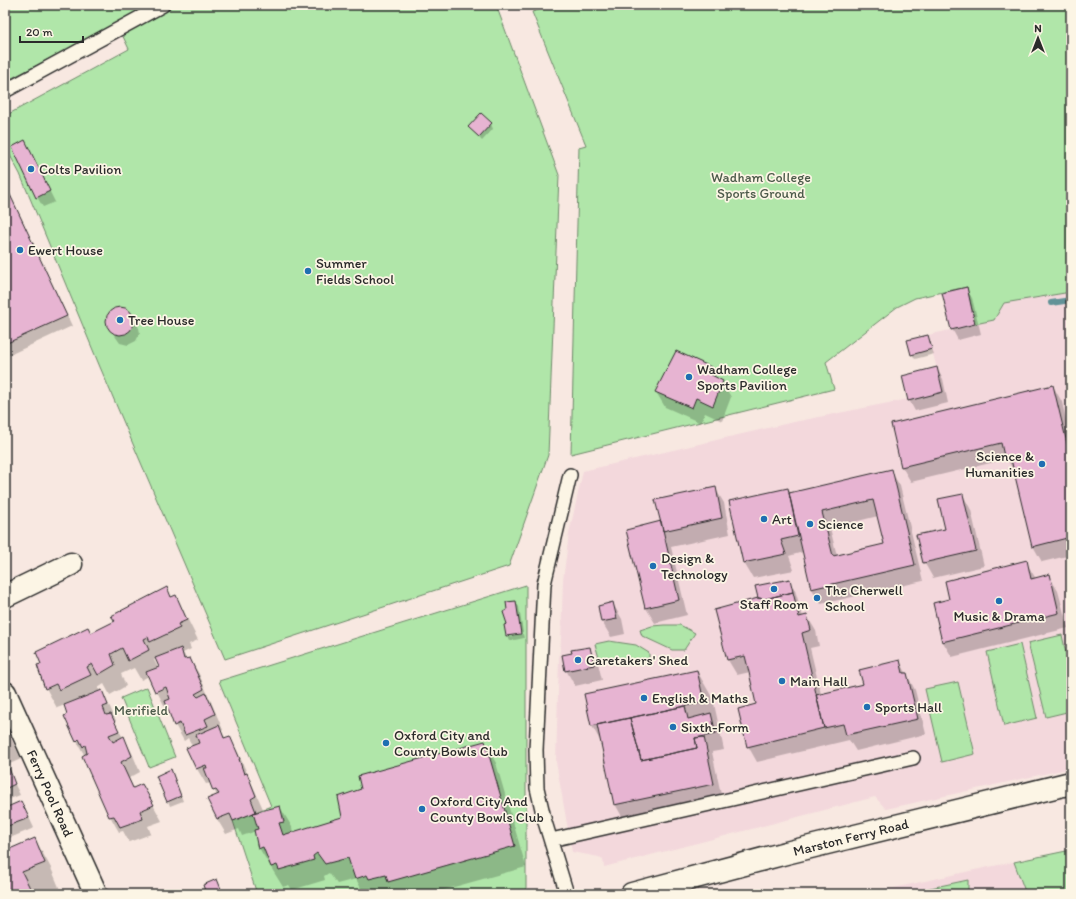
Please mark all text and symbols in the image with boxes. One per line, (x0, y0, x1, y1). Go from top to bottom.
scale bar (20, 18, 83, 44)
north arrow (1018, 18, 1058, 58)
text: N (1034, 22, 1042, 35)
text: 20 m (26, 25, 53, 39)
place label: Colts Pavilion (39, 161, 121, 178)
marker: Colts Pavilion (26, 164, 36, 174)
park label: Wadham College Sports Ground (711, 169, 811, 202)
place label: Ewert House (28, 242, 103, 259)
marker: Ewert House (15, 245, 25, 255)
place label: Summer Fields School (316, 255, 394, 288)
marker: Summer Fields School (303, 266, 313, 276)
place label: Tree House (128, 312, 195, 329)
marker: Tree House (115, 315, 125, 325)
place label: Wadham College Sports Pavilion (697, 361, 797, 394)
marker: Wadham College Sports Pavilion (684, 372, 694, 382)
place label: Science & Humanities (965, 448, 1034, 481)
marker: Science & Humanities (1037, 459, 1047, 469)
place label: Art (772, 511, 792, 528)
marker: Art (759, 514, 769, 524)
place label: Science (818, 516, 864, 533)
marker: Science (805, 519, 815, 529)
place label: Design & Technology (661, 550, 728, 583)
marker: Design & Technology (648, 561, 658, 571)
place label: The Cherwell School (825, 582, 903, 615)
marker: Staff Room (769, 584, 779, 594)
marker: The Cherwell School (812, 593, 822, 603)
place label: Staff Room (740, 596, 808, 613)
marker: Music & Drama (994, 596, 1004, 606)
place label: Music & Drama (953, 608, 1045, 625)
place label: Caretakers' Shed (586, 652, 688, 669)
marker: Caretakers' Shed (573, 655, 583, 665)
place label: Main Hall (790, 673, 848, 690)
marker: Main Hall (777, 676, 787, 686)
place label: English & Maths (652, 690, 748, 707)
marker: English & Maths (639, 693, 649, 703)
place label: Sports Hall (875, 699, 942, 716)
park label: Merifield (114, 702, 168, 719)
marker: Sports Hall (862, 702, 872, 712)
place label: Sixth-Form (681, 719, 750, 736)
marker: Sixth-Form (668, 722, 678, 732)
place label: Oxford City and County Bowls Club (394, 727, 508, 760)
marker: Oxford City and County Bowls Club (381, 738, 391, 748)
street label: Ferry Pool Road (23, 747, 77, 840)
place label: Oxford City And County Bowls Club (430, 793, 544, 826)
marker: Oxford City And County Bowls Club (417, 804, 427, 814)
street label: Marston Ferry Road (791, 815, 911, 860)

